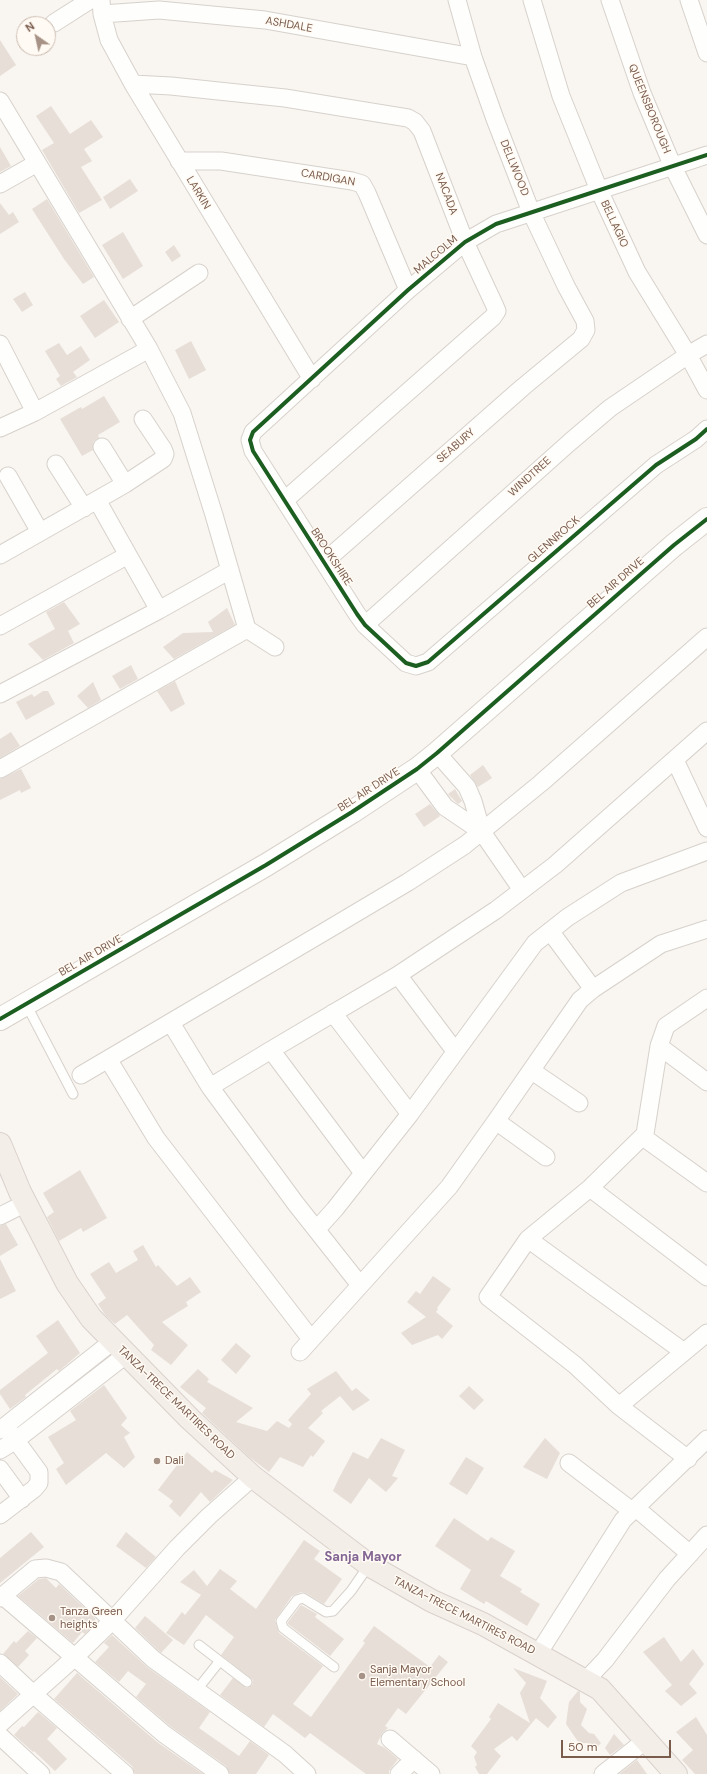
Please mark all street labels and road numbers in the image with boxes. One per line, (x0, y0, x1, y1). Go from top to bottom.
street label: ASHDALE (264, 14, 314, 36)
street label: QUEENSBOROUGH (625, 62, 673, 156)
street label: DELLWOOD (497, 138, 531, 198)
street label: CARDIGAN (300, 167, 356, 189)
street label: NACADA (432, 171, 460, 217)
street label: LARKIN (183, 174, 213, 212)
street label: BELLAGIO (597, 198, 631, 250)
street label: MALCOLM (411, 233, 461, 277)
street label: SEABURY (434, 426, 478, 466)
street label: WINDTREE (506, 454, 554, 500)
street label: GLENNROCK (525, 514, 583, 566)
street label: BROOKSHIRE (308, 526, 354, 588)
street label: BEL AIR DRIVE (585, 555, 647, 611)
street label: BEL AIR DRIVE (336, 765, 402, 815)
street label: BEL AIR DRIVE (57, 932, 125, 980)
street label: TANZA-TRECE MARTIRES ROAD (115, 1343, 237, 1463)
street label: TANZA-TRECE MARTIRES ROAD (391, 1574, 537, 1658)

